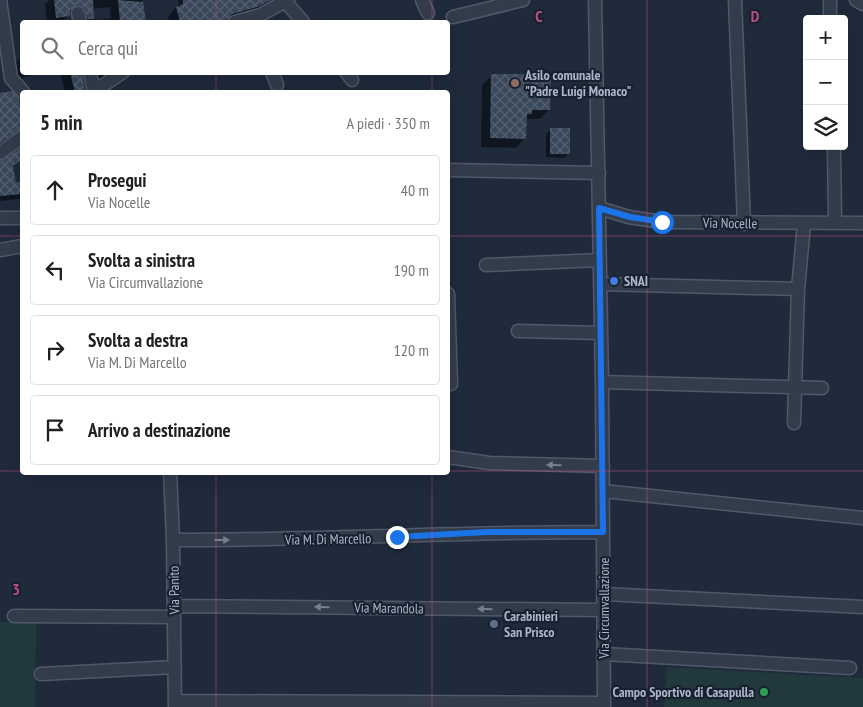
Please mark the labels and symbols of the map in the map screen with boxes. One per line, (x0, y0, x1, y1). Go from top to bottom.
text: C (535, 6, 543, 26)
text: D (751, 6, 760, 26)
place label: Asilo comunale "Padre Luigi Monaco" (524, 66, 631, 100)
marker: Asilo comunale "Padre Luigi Monaco" (509, 77, 521, 89)
route start (651, 211, 674, 234)
street label: Via Nocelle (702, 214, 758, 232)
place label: SNAI (624, 272, 648, 290)
marker: SNAI (608, 275, 620, 287)
one-way arrow (546, 460, 562, 468)
route end (386, 526, 409, 549)
street label: Via M. Di Marcello (284, 529, 371, 549)
one-way arrow (214, 536, 230, 544)
street label: Via Circumvallazione (595, 557, 613, 659)
street label: Via Panito (165, 566, 183, 615)
text: 3 (12, 579, 20, 599)
street label: Via Marandola (353, 598, 424, 618)
one-way arrow (314, 603, 330, 611)
one-way arrow (477, 605, 493, 613)
place label: Carabinieri San Prisco (504, 607, 558, 641)
marker: Carabinieri San Prisco (488, 618, 500, 630)
place label: Campo Sportivo di Casapulla (612, 683, 754, 701)
marker: Campo Sportivo di Casapulla (758, 686, 770, 698)

